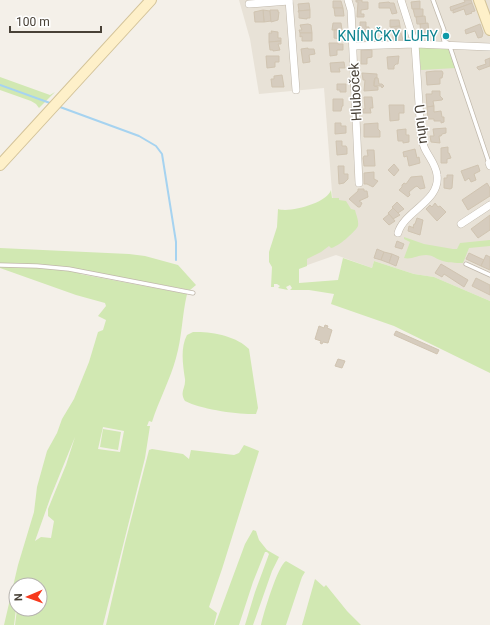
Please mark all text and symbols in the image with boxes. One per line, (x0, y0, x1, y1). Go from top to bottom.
scale bar (10, 8, 101, 34)
text: 100 m (16, 15, 50, 29)
place label: KNÍNIČKY LUHY (337, 27, 439, 44)
marker: KNÍNIČKY LUHY (441, 31, 451, 41)
street label: Hluboček (345, 61, 365, 122)
street label: U luhu (411, 104, 433, 144)
north arrow (8, 577, 48, 617)
text: N (12, 593, 25, 601)

